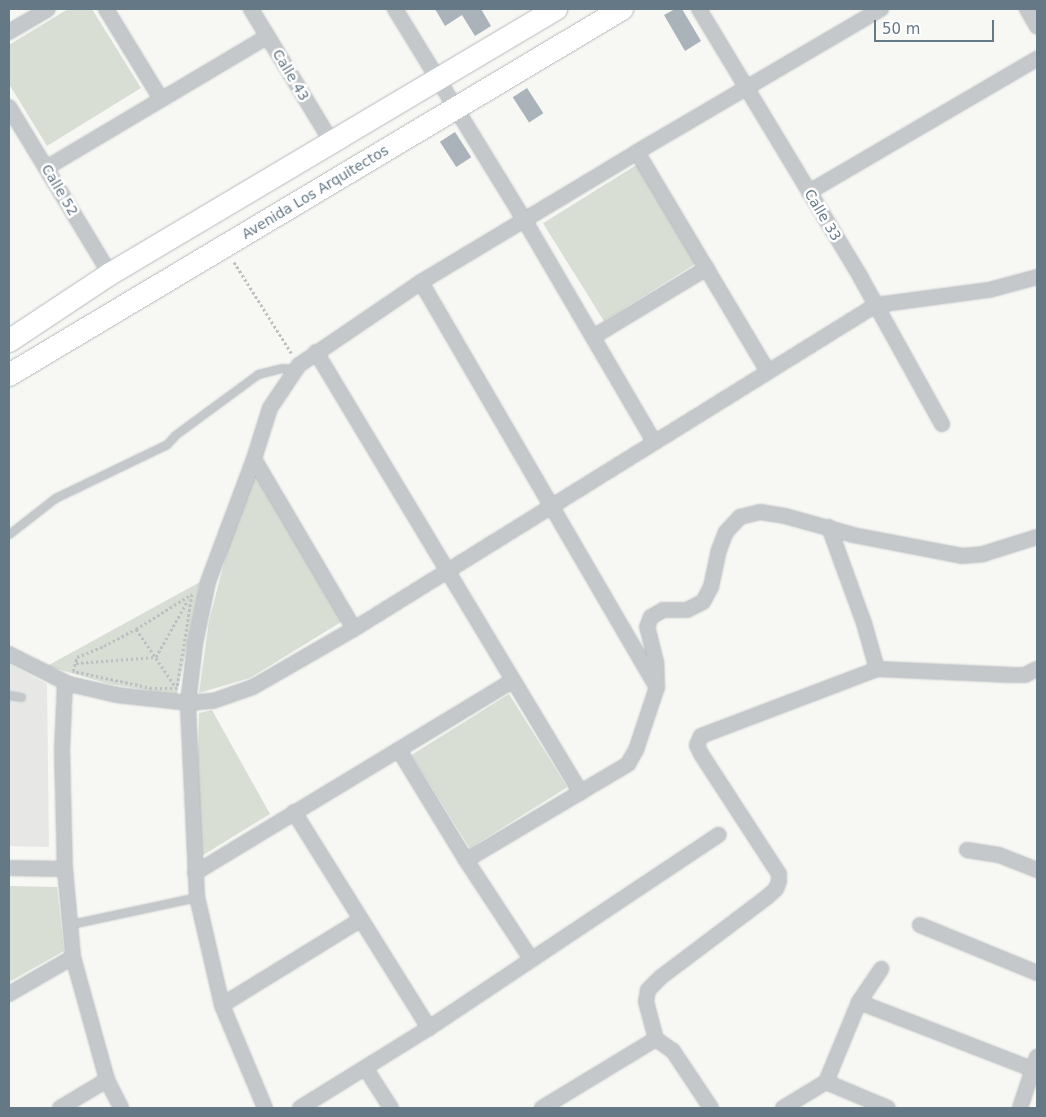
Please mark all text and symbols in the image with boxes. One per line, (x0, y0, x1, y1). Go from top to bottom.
scale bar (876, 10, 996, 42)
text: 50 m (882, 20, 920, 38)
street label: Calle 43 (269, 46, 313, 104)
street label: Avenida Los Arquitectos (239, 142, 391, 242)
street label: Calle 52 (38, 161, 82, 219)
street label: Calle 33 (801, 186, 845, 244)

